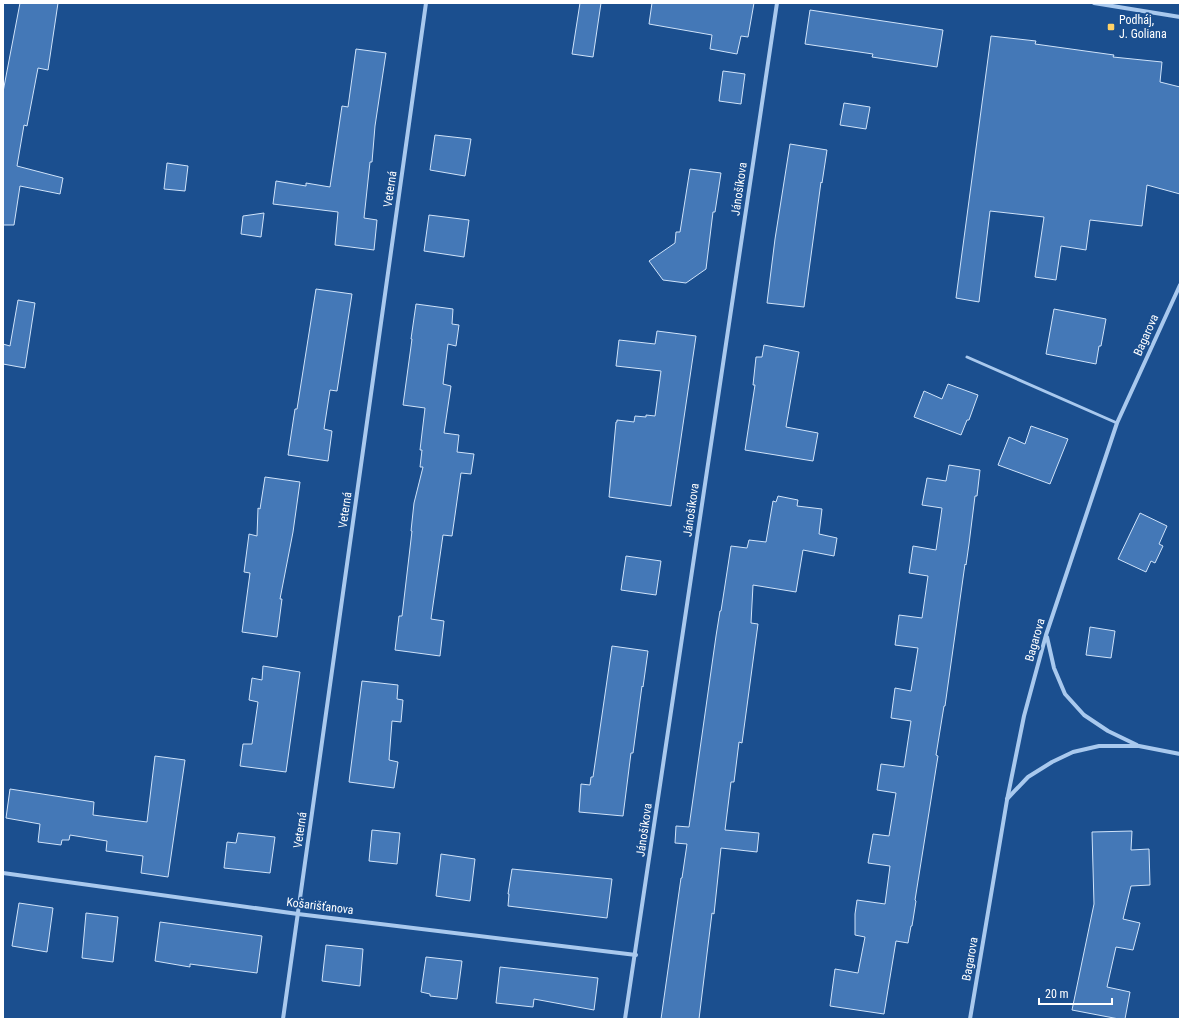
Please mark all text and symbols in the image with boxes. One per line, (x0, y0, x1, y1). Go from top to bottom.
place label: Podháj, J. Goliana (1119, 13, 1167, 41)
marker: Podháj, J. Goliana (1106, 22, 1116, 32)
street label: Jánošíkova (728, 161, 750, 217)
street label: Veterná (381, 170, 400, 208)
street label: Bagarova (1131, 312, 1161, 358)
street label: Jánošíkova (680, 482, 702, 538)
street label: Veterná (336, 491, 355, 529)
street label: Bagarova (1022, 617, 1048, 663)
street label: Jánošíkova (633, 802, 655, 858)
street label: Veterná (291, 811, 310, 849)
street label: Košarišťanova (286, 895, 355, 917)
street label: Bagarova (959, 936, 981, 982)
scale bar (1039, 980, 1112, 1006)
text: 20 m (1045, 987, 1069, 1001)

